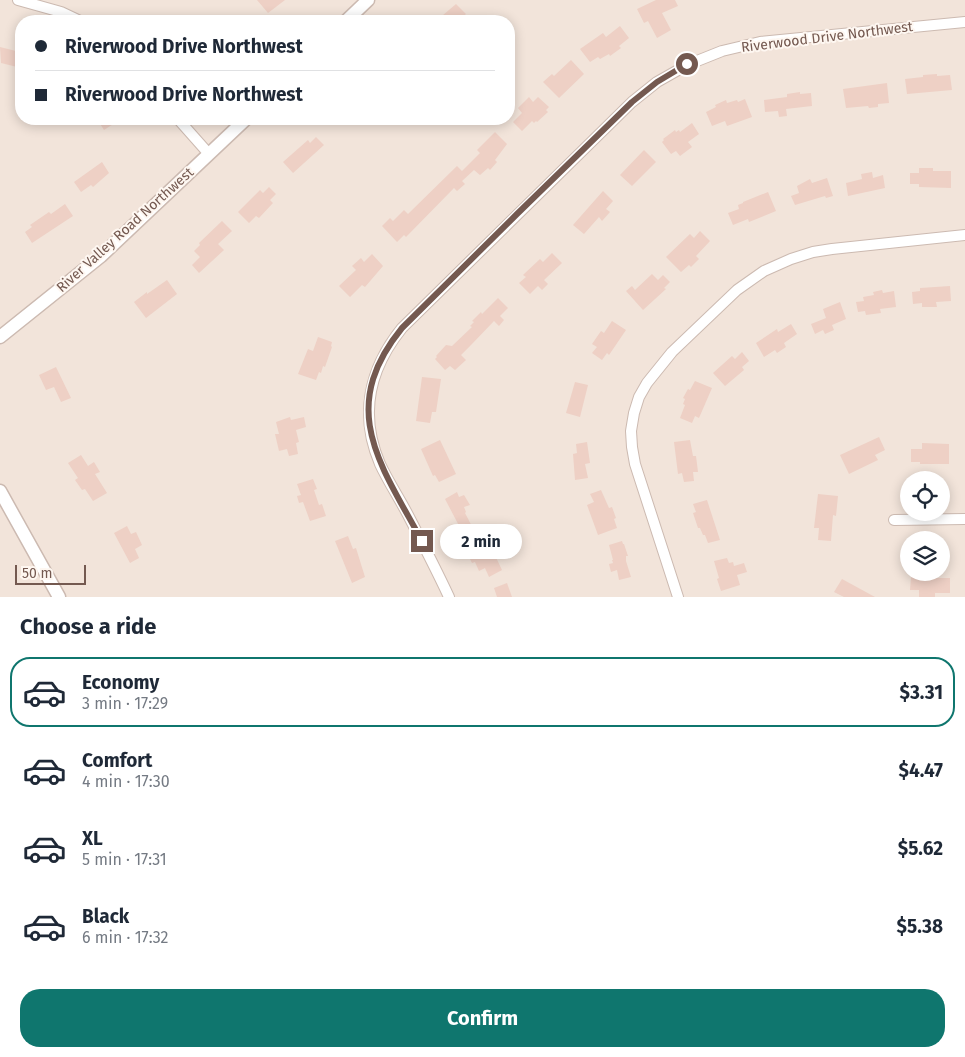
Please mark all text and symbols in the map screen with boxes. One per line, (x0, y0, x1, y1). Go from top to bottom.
street label: Riverwood Drive Northwest (740, 18, 915, 56)
text: Riverwood Drive Northwest (65, 35, 303, 58)
route start (676, 53, 698, 75)
text: Riverwood Drive Northwest (65, 83, 303, 106)
street label: River Valley Road Northwest (53, 163, 198, 296)
map controls (900, 471, 950, 581)
button: locate (900, 471, 950, 521)
callout: 2 min (440, 524, 522, 558)
route end (411, 530, 433, 552)
button: layers (900, 531, 950, 581)
text: 2 min (461, 532, 501, 551)
scale bar (15, 562, 86, 585)
text: 50 m (22, 565, 53, 582)
text: Choose a ride (20, 613, 156, 640)
icon: car (22, 670, 67, 715)
text: Economy (82, 671, 159, 694)
text: $3.31 (900, 681, 943, 704)
text: 3 min · 17:29 (82, 694, 168, 713)
icon: car (22, 748, 67, 793)
text: Comfort (82, 749, 152, 772)
text: $4.47 (899, 759, 943, 782)
text: 4 min · 17:30 (82, 772, 170, 791)
icon: car (22, 826, 67, 871)
text: XL (82, 827, 103, 850)
text: $5.62 (898, 837, 943, 860)
text: 5 min · 17:31 (82, 850, 167, 869)
icon: car (22, 904, 67, 949)
text: Black (82, 905, 129, 928)
text: $5.38 (897, 915, 943, 938)
text: 6 min · 17:32 (82, 928, 168, 947)
button: Confirm (20, 989, 945, 1047)

